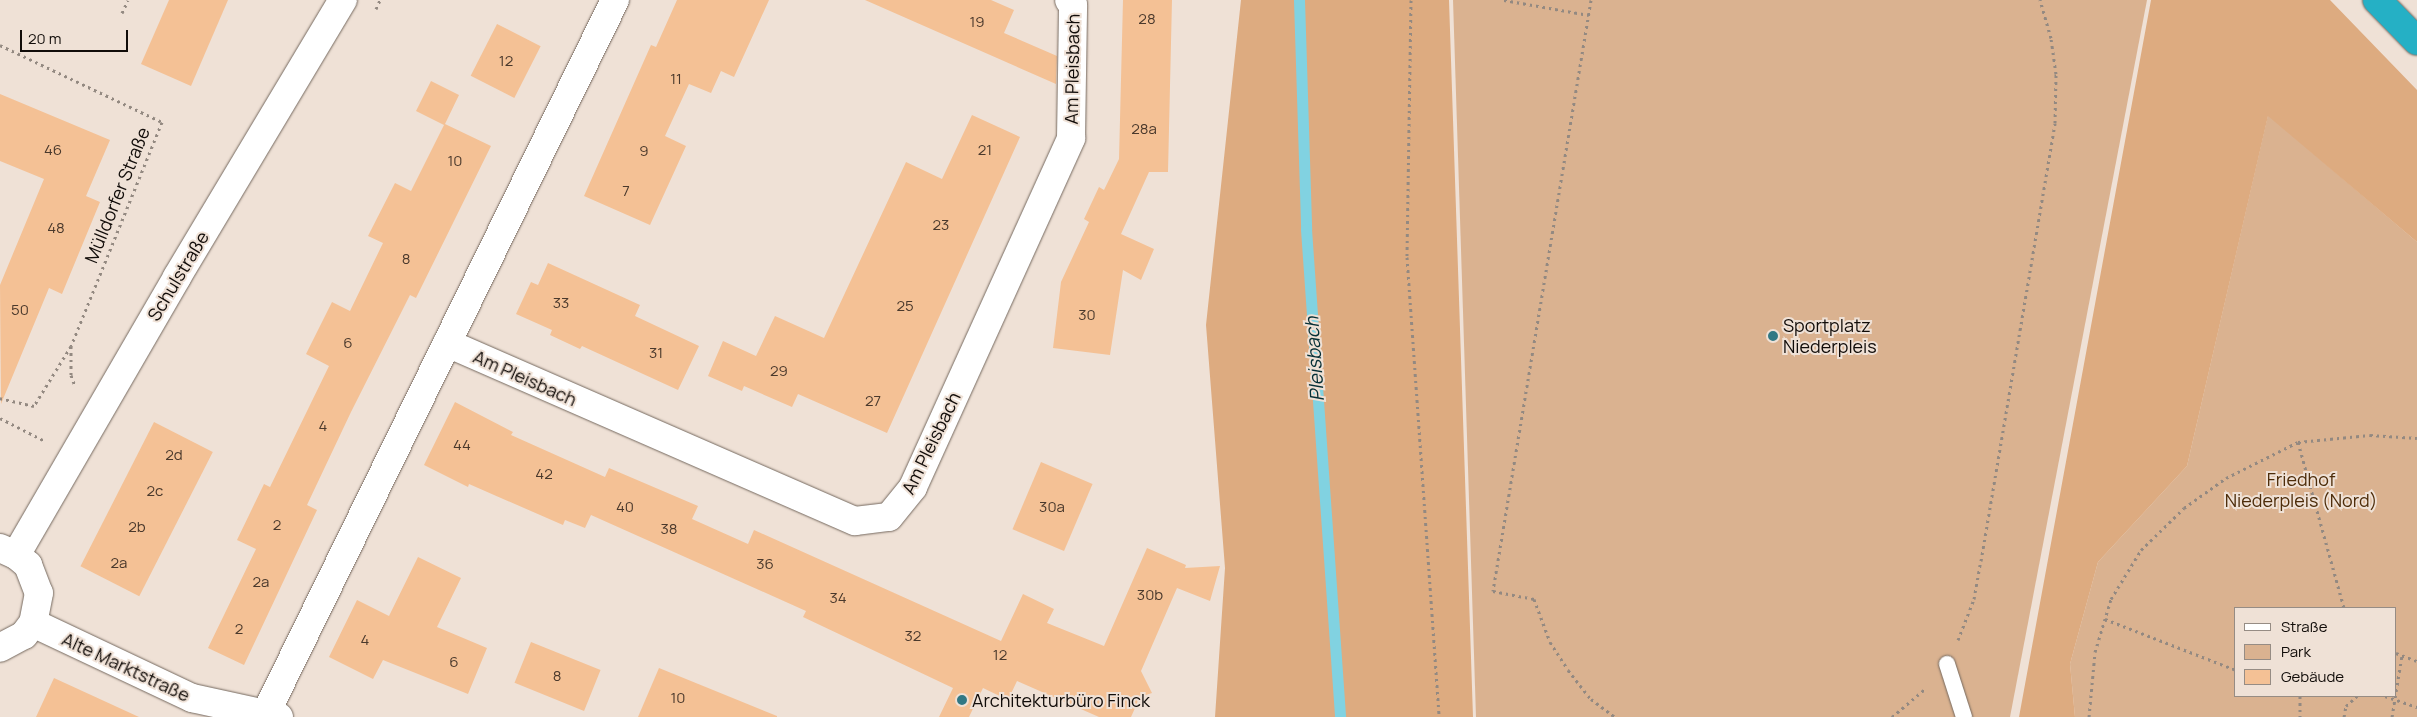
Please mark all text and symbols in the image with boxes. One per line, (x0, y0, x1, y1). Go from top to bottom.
house number: 28 (1138, 10, 1156, 28)
house number: 19 (969, 13, 985, 31)
street label: Am Pleisbach (1060, 13, 1084, 125)
scale bar (22, 20, 130, 52)
text: 20 m (28, 28, 61, 49)
house number: 12 (499, 52, 513, 70)
house number: 11 (670, 70, 682, 88)
house number: 28a (1131, 120, 1157, 138)
street label: Mülldorfer Straße (80, 124, 154, 266)
house number: 46 (44, 141, 62, 159)
house number: 21 (978, 141, 992, 159)
house number: 9 (639, 142, 649, 160)
house number: 10 (448, 152, 462, 170)
house number: 7 (622, 182, 630, 200)
house number: 23 (933, 216, 949, 234)
house number: 48 (47, 219, 65, 237)
street label: Schulstraße (143, 227, 213, 325)
house number: 8 (402, 250, 410, 268)
house number: 33 (553, 294, 569, 312)
house number: 25 (896, 297, 914, 315)
house number: 50 (11, 301, 29, 319)
house number: 30 (1078, 306, 1096, 324)
place label: Sportplatz Niederpleis (1783, 315, 1877, 358)
water label: Pleisbach (1301, 316, 1329, 402)
marker: Sportplatz Niederpleis (1767, 330, 1779, 342)
house number: 6 (343, 334, 353, 352)
house number: 31 (649, 344, 663, 362)
street label: Am Pleisbach (470, 346, 580, 410)
house number: 29 (770, 362, 788, 380)
street label: Am Pleisbach (897, 388, 965, 498)
house number: 27 (865, 392, 881, 410)
house number: 4 (319, 417, 327, 435)
house number: 44 (453, 436, 471, 454)
house number: 2d (165, 446, 183, 464)
house number: 42 (535, 465, 553, 483)
park label: Friedhof Niederpleis (Nord) (2225, 469, 2377, 512)
house number: 2c (147, 482, 163, 500)
house number: 40 (616, 498, 634, 516)
house number: 30a (1039, 498, 1065, 516)
house number: 2 (273, 516, 281, 534)
house number: 2b (128, 518, 146, 536)
house number: 38 (660, 520, 678, 538)
house number: 2a (111, 554, 127, 572)
house number: 36 (756, 555, 774, 573)
house number: 2a (253, 573, 269, 591)
house number: 30b (1137, 586, 1163, 604)
house number: 34 (829, 589, 847, 607)
legend (2234, 607, 2397, 697)
text: Straße (2281, 616, 2327, 637)
house number: 2 (235, 620, 243, 638)
house number: 32 (905, 627, 921, 645)
street label: Alte Marktstraße (59, 628, 193, 706)
house number: 4 (361, 631, 369, 649)
text: Park (2281, 641, 2311, 662)
house number: 12 (993, 646, 1007, 664)
house number: 6 (449, 653, 459, 671)
text: Gebäude (2281, 666, 2344, 687)
house number: 8 (553, 667, 561, 685)
house number: 10 (671, 689, 685, 707)
place label: Architekturbüro Finck (972, 689, 1150, 711)
marker: Architekturbüro Finck (956, 694, 968, 706)

